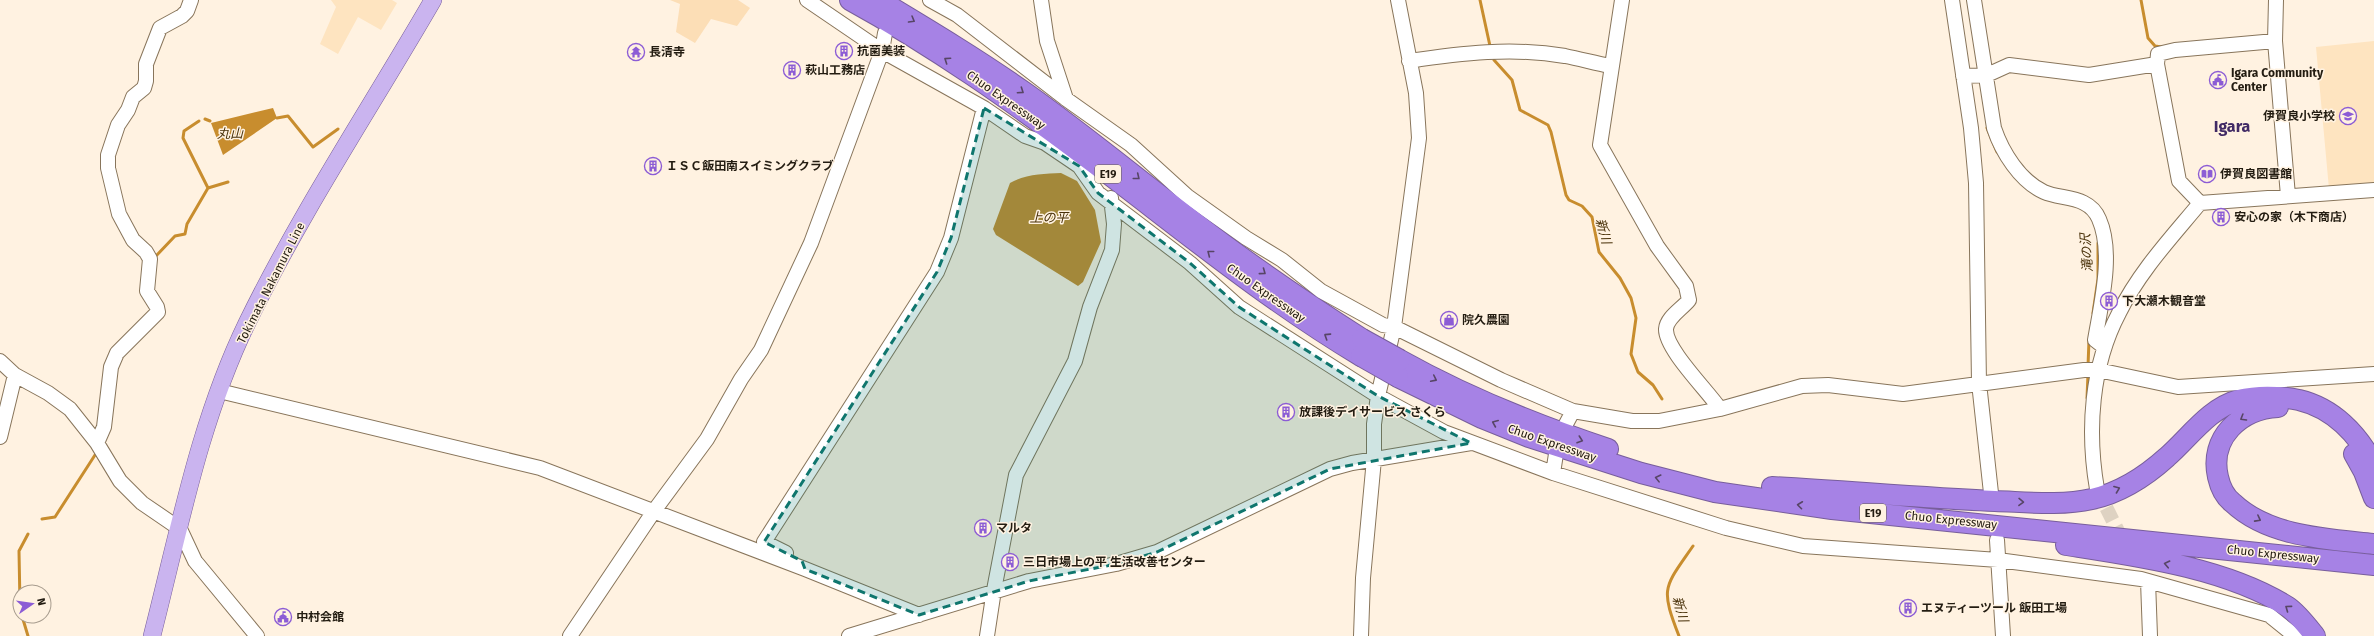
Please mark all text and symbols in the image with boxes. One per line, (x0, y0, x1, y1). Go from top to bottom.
one-way arrow (908, 15, 915, 22)
building icon: 抗菌美装 (834, 41, 854, 61)
temple icon: 長清寺 (626, 42, 646, 62)
place label: 抗菌美装 (857, 44, 905, 58)
place label: 長清寺 (649, 45, 685, 59)
one-way arrow (945, 57, 952, 64)
building icon: 萩山工務店 (782, 60, 802, 80)
place label: 萩山工務店 (805, 63, 865, 77)
place label: Igara Community Center (2231, 66, 2324, 94)
street label: Chuo Expressway (964, 68, 1048, 132)
public building icon: Igara Community Center (2208, 70, 2228, 90)
one-way arrow (1017, 86, 1024, 93)
school or university icon: 伊賀良小学校 (2338, 106, 2358, 126)
place label: 伊賀良小学校 (2263, 109, 2335, 123)
district label: Igara (2214, 117, 2250, 136)
water label: 丸山 (217, 126, 244, 141)
building icon: ＩＳＣ飯田南スイミングクラブ (643, 156, 663, 176)
place label: ＩＳＣ飯田南スイミングクラブ (666, 159, 834, 173)
library icon: 伊賀良図書館 (2197, 164, 2217, 184)
road number: E19 (1095, 165, 1121, 183)
place label: 伊賀良図書館 (2220, 167, 2292, 181)
one-way arrow (1132, 172, 1139, 179)
building icon: 安心の家（木下商店） (2211, 207, 2231, 227)
water label: 上の平 (1029, 210, 1070, 225)
place label: 安心の家（木下商店） (2234, 210, 2354, 224)
water label: 新川 (1593, 217, 1615, 248)
street label: Tokimata Nakamura Line (234, 220, 308, 346)
water label: 滝の沢 (2078, 231, 2095, 273)
one-way arrow (1207, 251, 1214, 258)
street label: Chuo Expressway (1224, 261, 1308, 325)
one-way arrow (1258, 267, 1265, 274)
building icon: 下大瀬木観音堂 (2099, 291, 2119, 311)
place label: 下大瀬木観音堂 (2122, 294, 2206, 308)
shop icon: 院久農園 (1439, 310, 1459, 330)
place label: 院久農園 (1462, 313, 1510, 327)
one-way arrow (1325, 333, 1332, 340)
one-way arrow (1430, 374, 1437, 382)
building icon: 放課後デイサービス さくら (1276, 402, 1296, 422)
place label: 放課後デイサービス さくら (1299, 405, 1446, 419)
one-way arrow (2240, 413, 2247, 420)
one-way arrow (1492, 420, 1500, 428)
street label: Chuo Expressway (1506, 421, 1598, 465)
one-way arrow (1576, 435, 1583, 443)
one-way arrow (1655, 474, 1662, 482)
one-way arrow (2114, 486, 2121, 494)
one-way arrow (2018, 497, 2024, 506)
one-way arrow (1797, 501, 1803, 510)
road number: E19 (1860, 504, 1886, 522)
street label: Chuo Expressway (1904, 508, 1998, 532)
one-way arrow (2254, 514, 2261, 522)
building icon: マルタ (973, 518, 993, 538)
place label: マルタ (996, 521, 1032, 535)
street label: Chuo Expressway (2226, 542, 2320, 566)
building icon: 三日市場上の平 生活改善センター (1000, 552, 1020, 572)
place label: 三日市場上の平 生活改善センター (1023, 555, 1206, 569)
one-way arrow (2164, 560, 2170, 568)
north arrow (12, 584, 52, 624)
water label: 新川 (1670, 595, 1692, 626)
text: N (34, 597, 48, 607)
building icon: エヌティーツール 飯田工場 (1898, 598, 1918, 618)
place label: エヌティーツール 飯田工場 (1921, 601, 2067, 615)
one-way arrow (2285, 605, 2292, 613)
public building icon: 中村会館 (273, 607, 293, 627)
place label: 中村会館 (296, 610, 344, 624)

